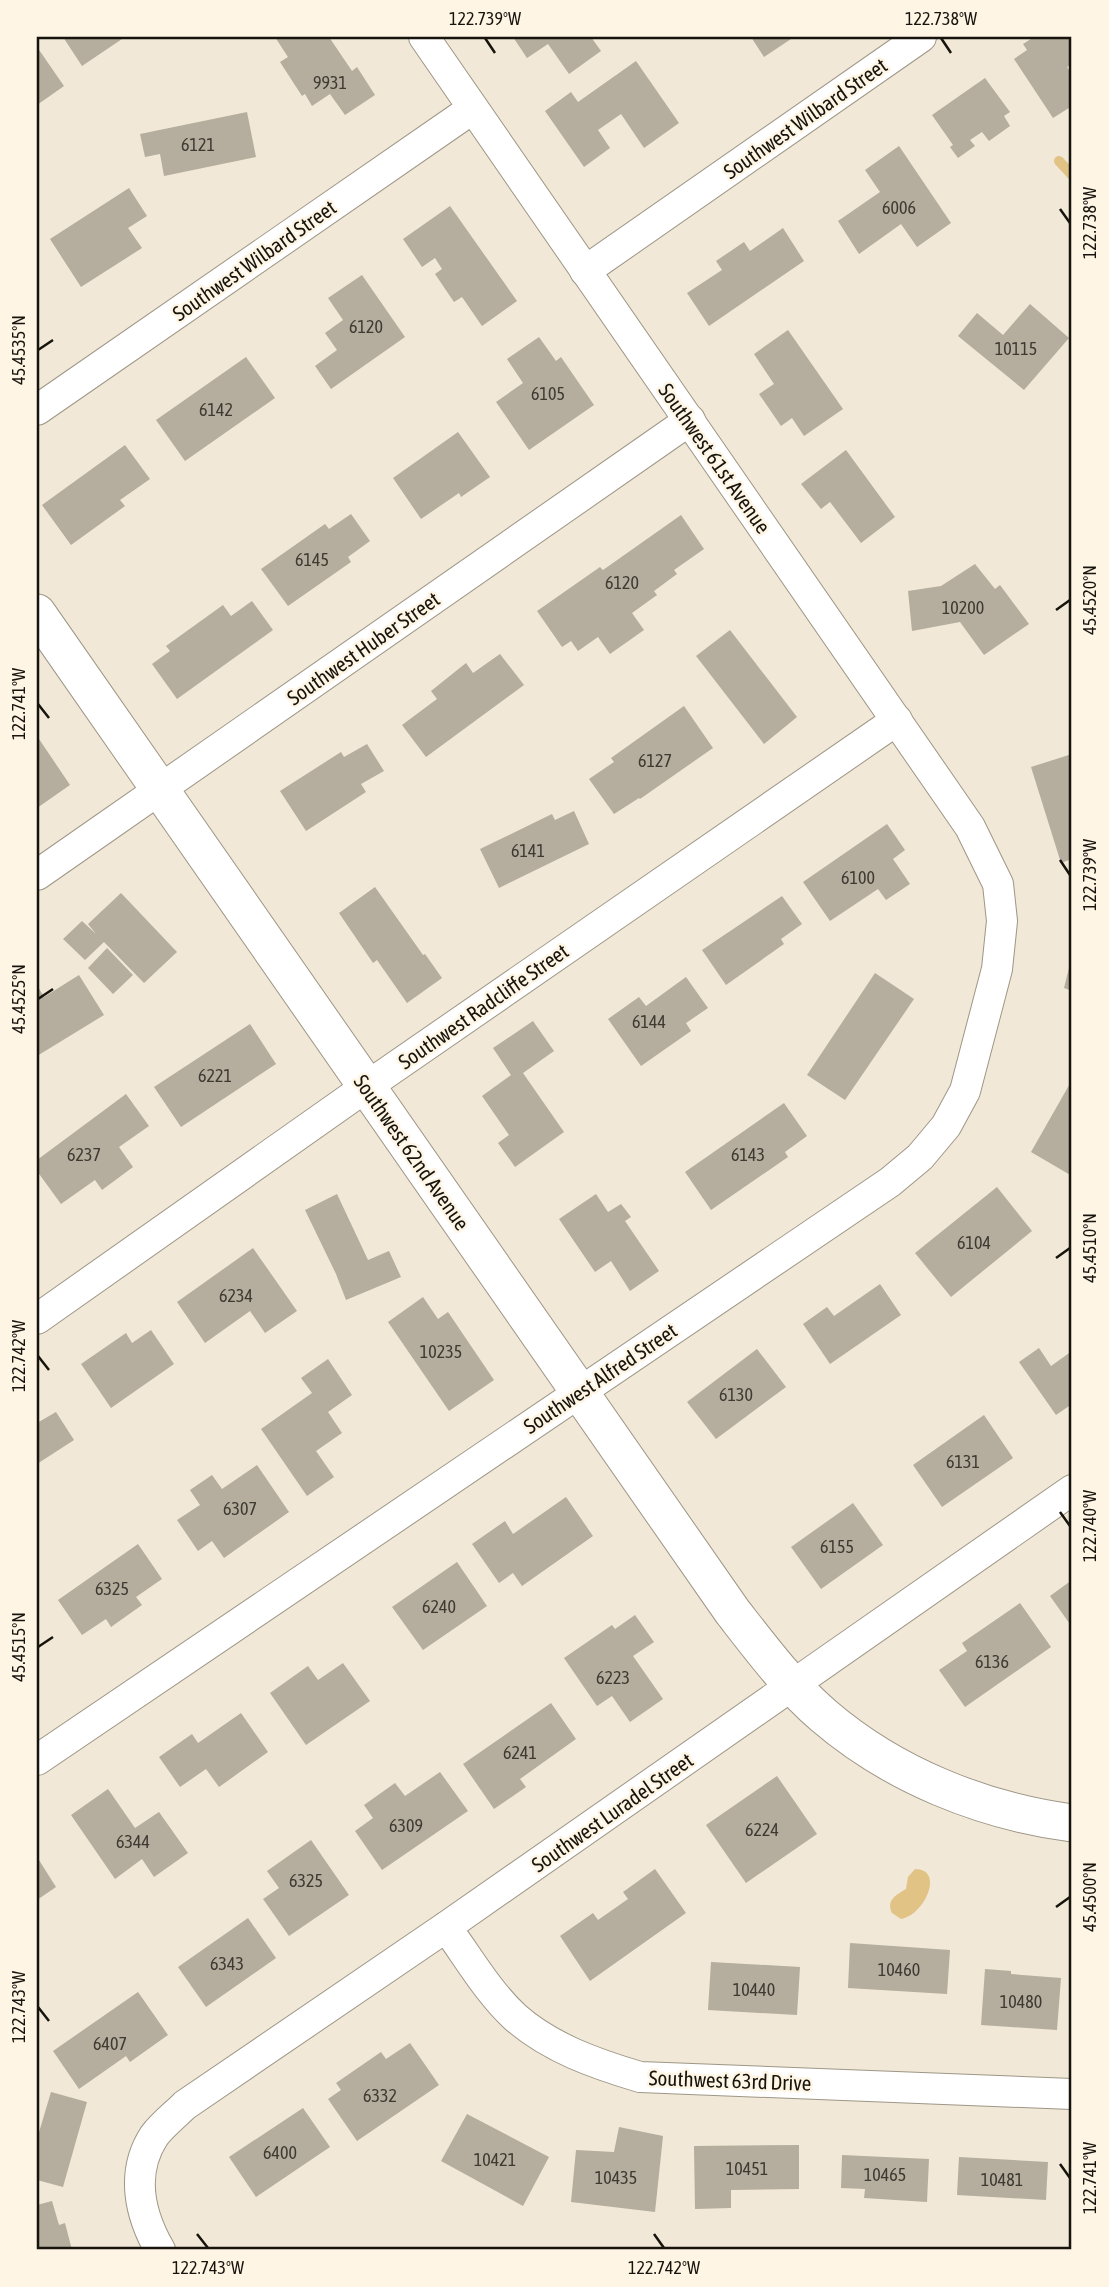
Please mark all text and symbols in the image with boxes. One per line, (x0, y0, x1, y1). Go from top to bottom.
text: 122.739°W (449, 8, 521, 29)
text: 122.738°W (905, 8, 977, 29)
street label: Southwest Wilbard Street (719, 53, 891, 183)
house number: 9931 (313, 72, 347, 93)
house number: 6121 (181, 134, 215, 155)
text: 122.738°W (1079, 187, 1100, 259)
street label: Southwest Wilbard Street (168, 195, 340, 325)
house number: 6006 (882, 197, 916, 218)
text: 45.4535°N (8, 315, 29, 385)
house number: 6120 (349, 316, 383, 337)
house number: 10115 (995, 338, 1037, 359)
street label: Southwest 61st Avenue (654, 378, 776, 538)
house number: 6105 (531, 383, 565, 404)
house number: 6142 (199, 399, 233, 420)
house number: 6145 (295, 549, 329, 570)
text: 45.4520°N (1079, 565, 1100, 635)
house number: 6120 (605, 572, 639, 593)
street label: Southwest Huber Street (282, 586, 444, 710)
house number: 10200 (942, 597, 984, 618)
text: 122.741°W (8, 668, 29, 740)
house number: 6127 (638, 750, 672, 771)
text: 122.739°W (1079, 839, 1100, 911)
house number: 6141 (511, 840, 545, 861)
house number: 6100 (841, 867, 875, 888)
street label: Southwest Radcliffe Street (394, 938, 572, 1074)
text: 45.4525°N (8, 964, 29, 1034)
house number: 6144 (632, 1011, 666, 1032)
house number: 6221 (198, 1065, 232, 1086)
street label: Southwest 62nd Avenue (349, 1070, 475, 1234)
house number: 6237 (67, 1144, 101, 1165)
house number: 6143 (731, 1144, 765, 1165)
text: 45.4510°N (1079, 1213, 1100, 1283)
house number: 6104 (957, 1232, 991, 1253)
house number: 6234 (219, 1285, 253, 1306)
street label: Southwest Alfred Street (519, 1318, 681, 1438)
text: 122.742°W (8, 1320, 29, 1392)
house number: 10235 (420, 1341, 462, 1362)
house number: 6130 (719, 1384, 753, 1405)
house number: 6131 (946, 1451, 980, 1472)
text: 122.740°W (1079, 1490, 1100, 1562)
house number: 6307 (223, 1498, 257, 1519)
house number: 6155 (820, 1536, 854, 1557)
house number: 6325 (95, 1578, 129, 1599)
house number: 6240 (422, 1596, 456, 1617)
text: 45.4515°N (8, 1612, 29, 1682)
house number: 6136 (975, 1651, 1009, 1672)
house number: 6223 (596, 1667, 630, 1688)
house number: 6241 (503, 1742, 537, 1763)
street label: Southwest Luradel Street (527, 1747, 697, 1877)
house number: 6309 (389, 1815, 423, 1836)
house number: 6224 (745, 1819, 779, 1840)
house number: 6344 (116, 1831, 150, 1852)
text: 45.4500°N (1079, 1862, 1100, 1932)
house number: 6325 (289, 1870, 323, 1891)
house number: 6343 (210, 1953, 244, 1974)
house number: 10460 (878, 1959, 920, 1980)
text: 122.743°W (8, 1971, 29, 2043)
house number: 10440 (733, 1979, 775, 2000)
house number: 10480 (1000, 1991, 1042, 2012)
house number: 6407 (93, 2033, 127, 2054)
street label: Southwest 63rd Drive (648, 2065, 812, 2095)
house number: 6332 (363, 2085, 397, 2106)
house number: 6400 (263, 2142, 297, 2163)
text: 122.741°W (1079, 2142, 1100, 2214)
house number: 10421 (474, 2149, 516, 2170)
house number: 10451 (726, 2158, 768, 2179)
house number: 10465 (864, 2164, 906, 2185)
house number: 10435 (595, 2167, 637, 2188)
house number: 10481 (981, 2169, 1023, 2190)
text: 122.743°W (172, 2257, 244, 2278)
text: 122.742°W (628, 2257, 700, 2278)

